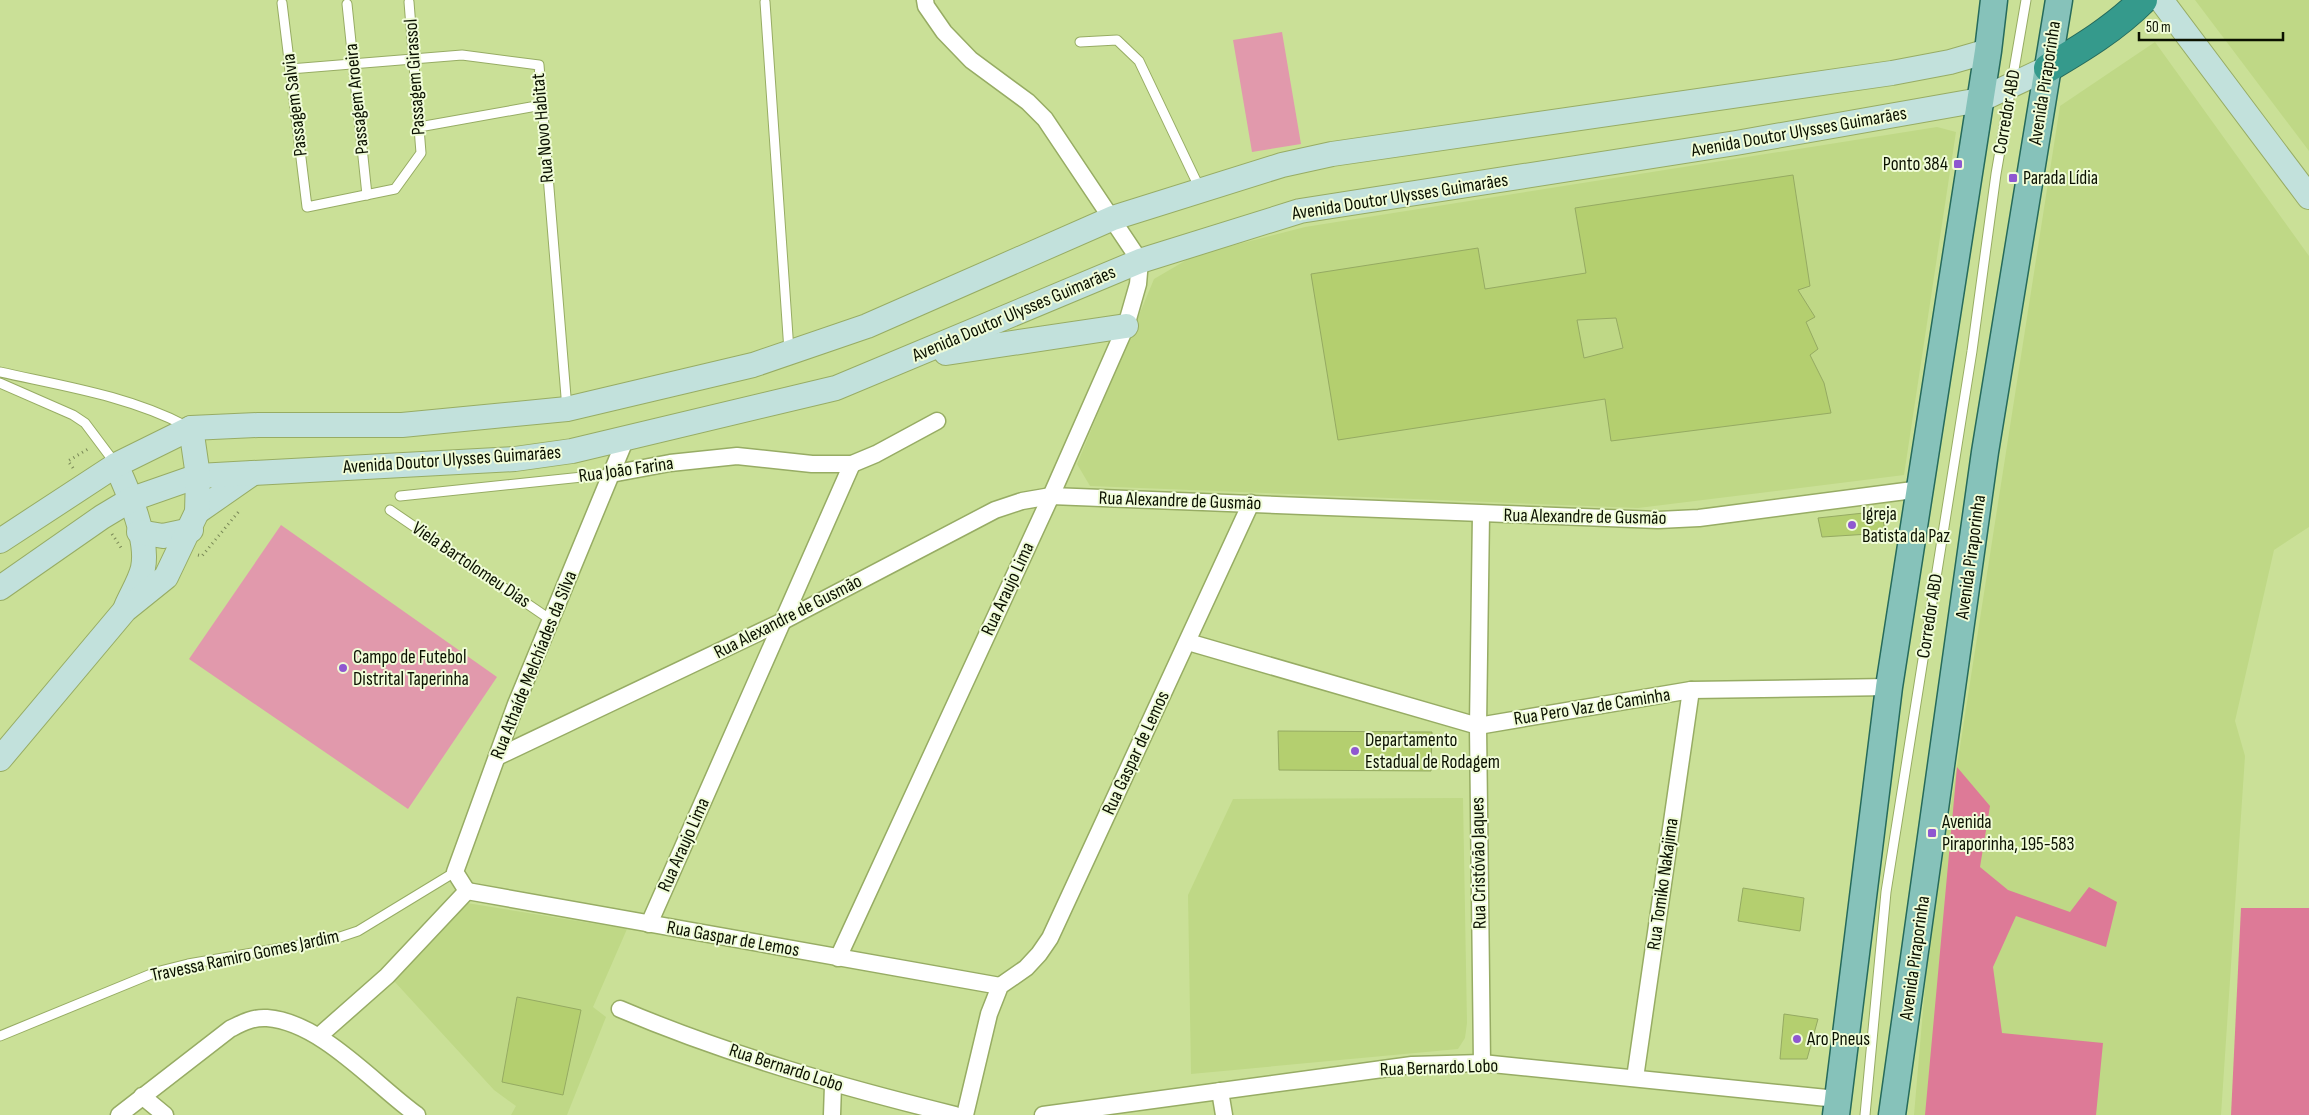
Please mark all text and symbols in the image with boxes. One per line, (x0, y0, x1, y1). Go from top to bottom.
scale bar (2139, 10, 2283, 42)
street label: Passagem Girassol (399, 18, 431, 136)
text: 50 m (2146, 18, 2171, 37)
street label: Avenida Piraporinha (2024, 19, 2066, 148)
street label: Passagem Aroeira (340, 42, 374, 156)
street label: Passagem Salvia (277, 52, 313, 158)
street label: Corredor ABD (1988, 68, 2026, 156)
street label: Rua Novo Habitat (527, 72, 559, 184)
street label: Avenida Doutor Ulysses Guimarães (1688, 102, 1909, 162)
place label: Ponto 384 (1883, 153, 1948, 176)
marker: Ponto 384 (1952, 158, 1964, 170)
place label: Parada Lídia (2023, 167, 2098, 190)
street label: Avenida Doutor Ulysses Guimarães (1289, 169, 1510, 226)
marker: Parada Lídia (2007, 172, 2019, 184)
street label: Avenida Doutor Ulysses Guimarães (908, 261, 1119, 368)
street label: Avenida Doutor Ulysses Guimarães (341, 441, 562, 479)
street label: Rua João Farina (577, 452, 675, 488)
street label: Rua Alexandre de Gusmão (1098, 487, 1262, 515)
street label: Avenida Piraporinha (1951, 494, 1991, 621)
place label: Igreja Batista da Paz (1862, 503, 1950, 548)
street label: Rua Alexandre de Gusmão (1503, 504, 1667, 530)
street label: Viela Bartolomeu Dias (407, 517, 535, 613)
marker: Igreja Batista da Paz (1846, 519, 1858, 531)
street label: Rua Araujo Lima (976, 539, 1040, 639)
street label: Rua Athaíde Melchíades da Silva (486, 568, 582, 762)
street label: Rua Alexandre de Gusmão (710, 570, 866, 664)
street label: Corredor ABD (1912, 572, 1948, 660)
place label: Campo de Futebol Distrital Taperinha (353, 646, 469, 691)
marker: Campo de Futebol Distrital Taperinha (337, 662, 349, 674)
street label: Rua Pero Vaz de Caminha (1512, 683, 1672, 731)
street label: Rua Gaspar de Lemos (1097, 687, 1175, 819)
place label: Departamento Estadual de Rodagem (1365, 729, 1500, 774)
marker: Departamento Estadual de Rodagem (1349, 745, 1361, 757)
street label: Rua Araujo Lima (653, 794, 715, 896)
street label: Rua Cristóvão Jaques (1466, 797, 1492, 929)
place label: Avenida Piraporinha, 195-583 (1941, 811, 2075, 856)
street label: Rua Tomiko Nakajima (1642, 817, 1684, 951)
marker: Avenida Piraporinha, 195-583 (1926, 827, 1938, 839)
street label: Avenida Piraporinha (1895, 895, 1935, 1022)
street label: Rua Gaspar de Lemos (665, 916, 801, 962)
street label: Travessa Ramiro Gomes Jardim (149, 925, 341, 987)
place label: Aro Pneus (1806, 1028, 1870, 1051)
marker: Aro Pneus (1791, 1033, 1803, 1045)
street label: Rua Bernardo Lobo (726, 1039, 846, 1097)
street label: Rua Bernardo Lobo (1379, 1054, 1499, 1082)

